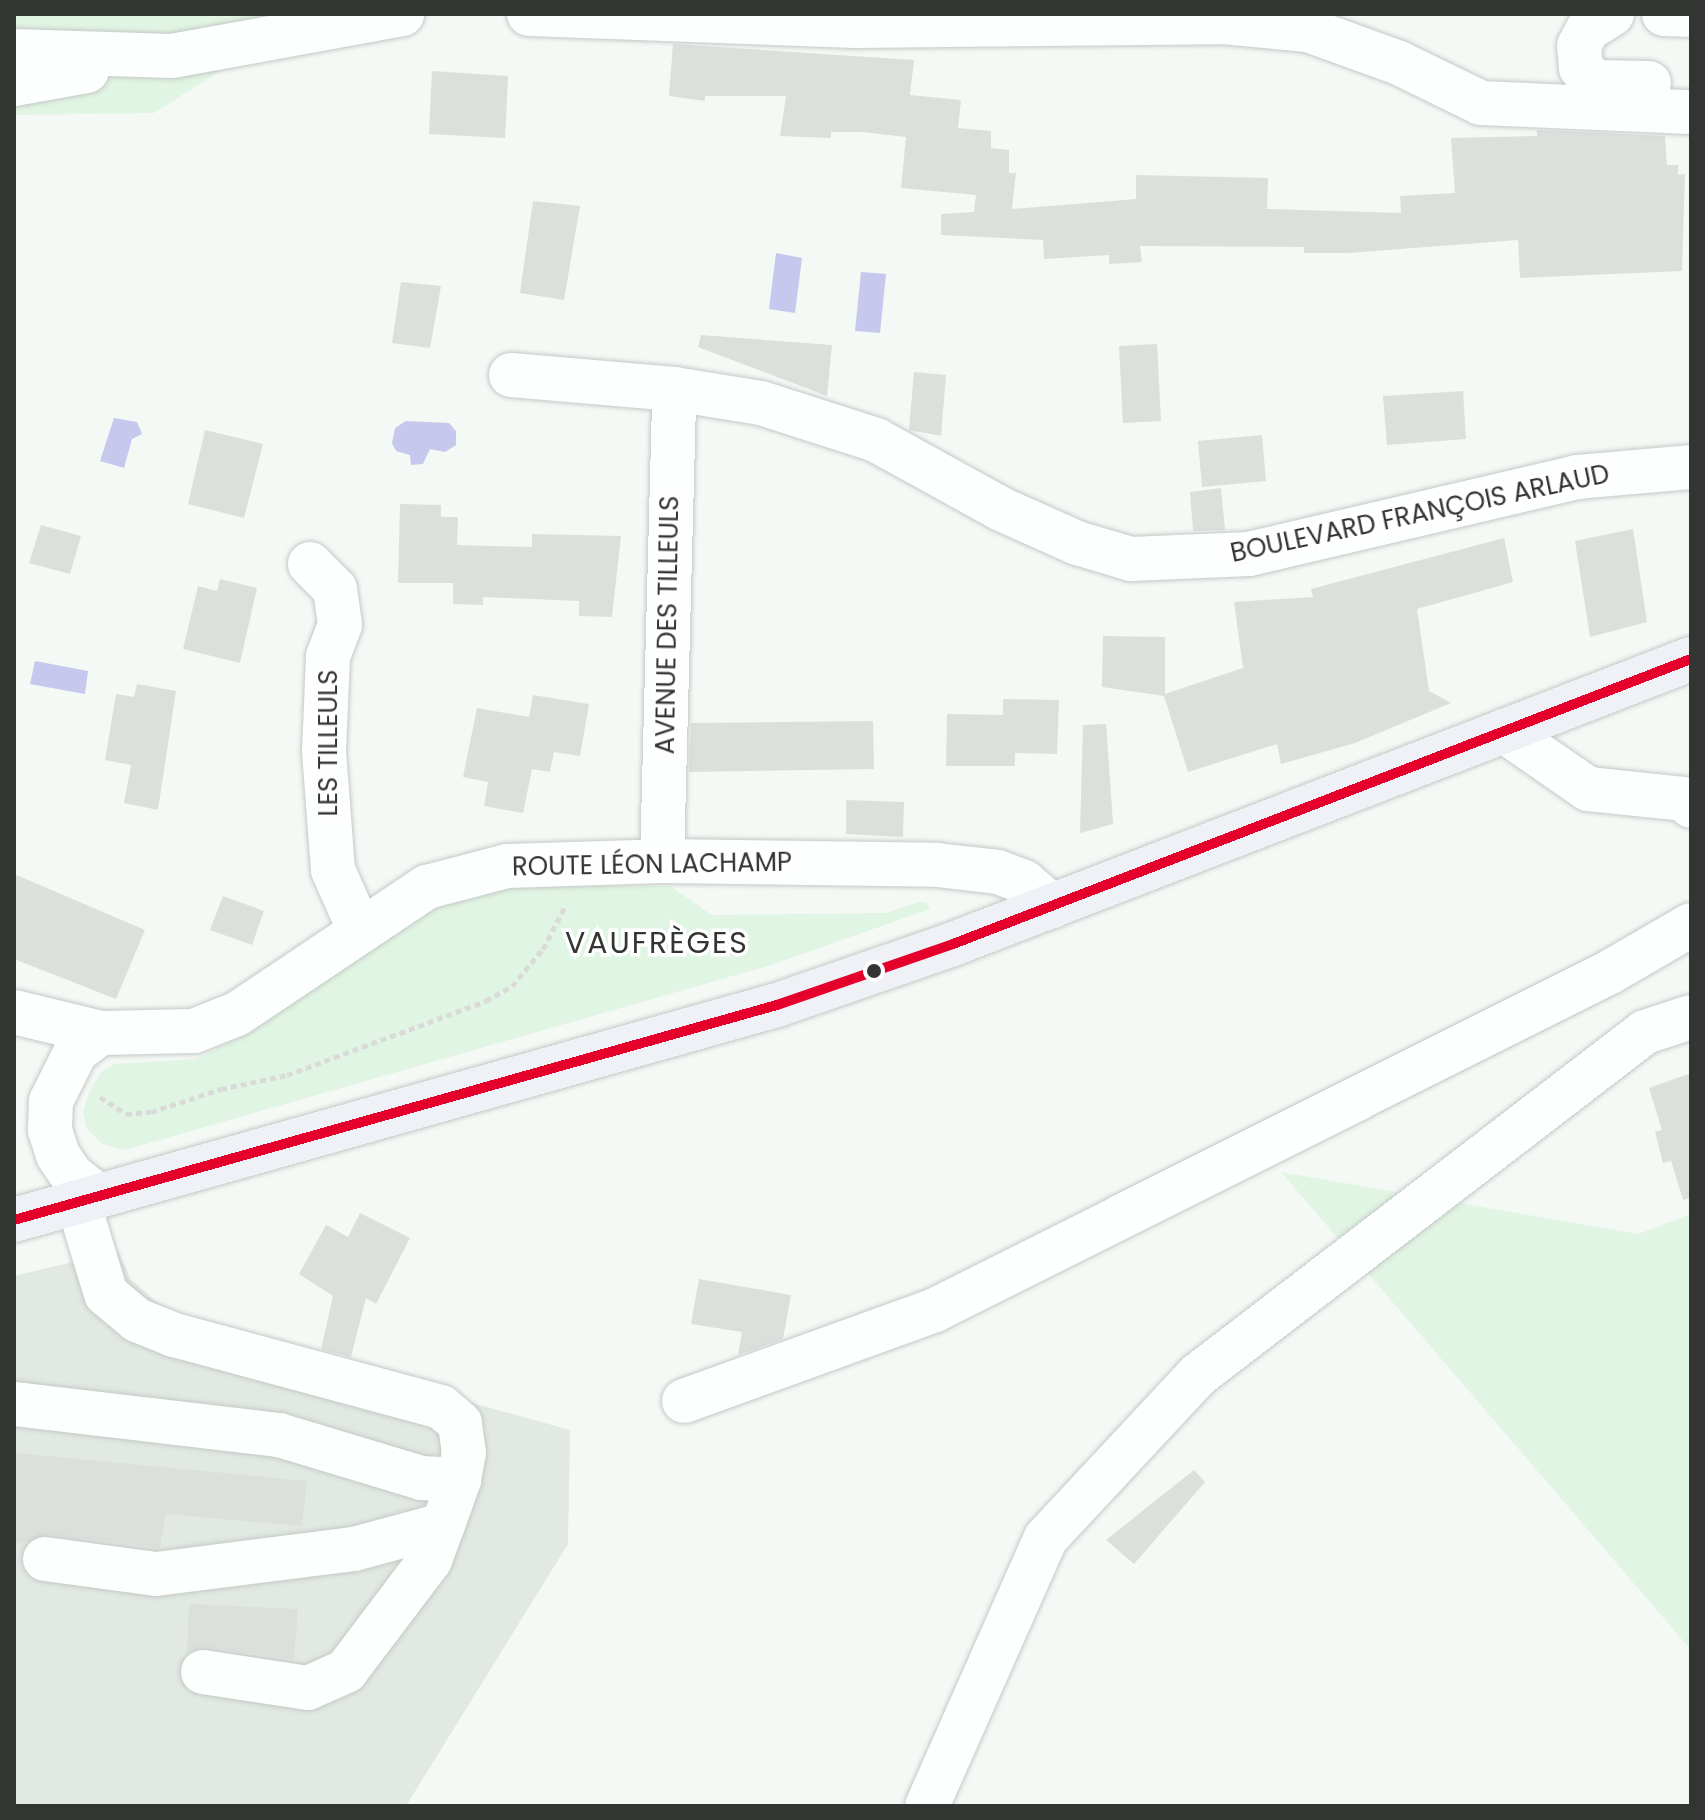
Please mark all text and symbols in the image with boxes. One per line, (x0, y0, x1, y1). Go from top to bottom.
street label: BOULEVARD FRANÇOIS ARLAUD (1228, 459, 1612, 569)
street label: AVENUE DES TILLEULS (650, 495, 686, 755)
street label: LES TILLEULS (313, 669, 345, 817)
street label: ROUTE LÉON LACHAMP (512, 847, 792, 883)
district label: VAUFRÈGES (565, 925, 749, 961)
unlabelled marker (866, 963, 882, 979)

